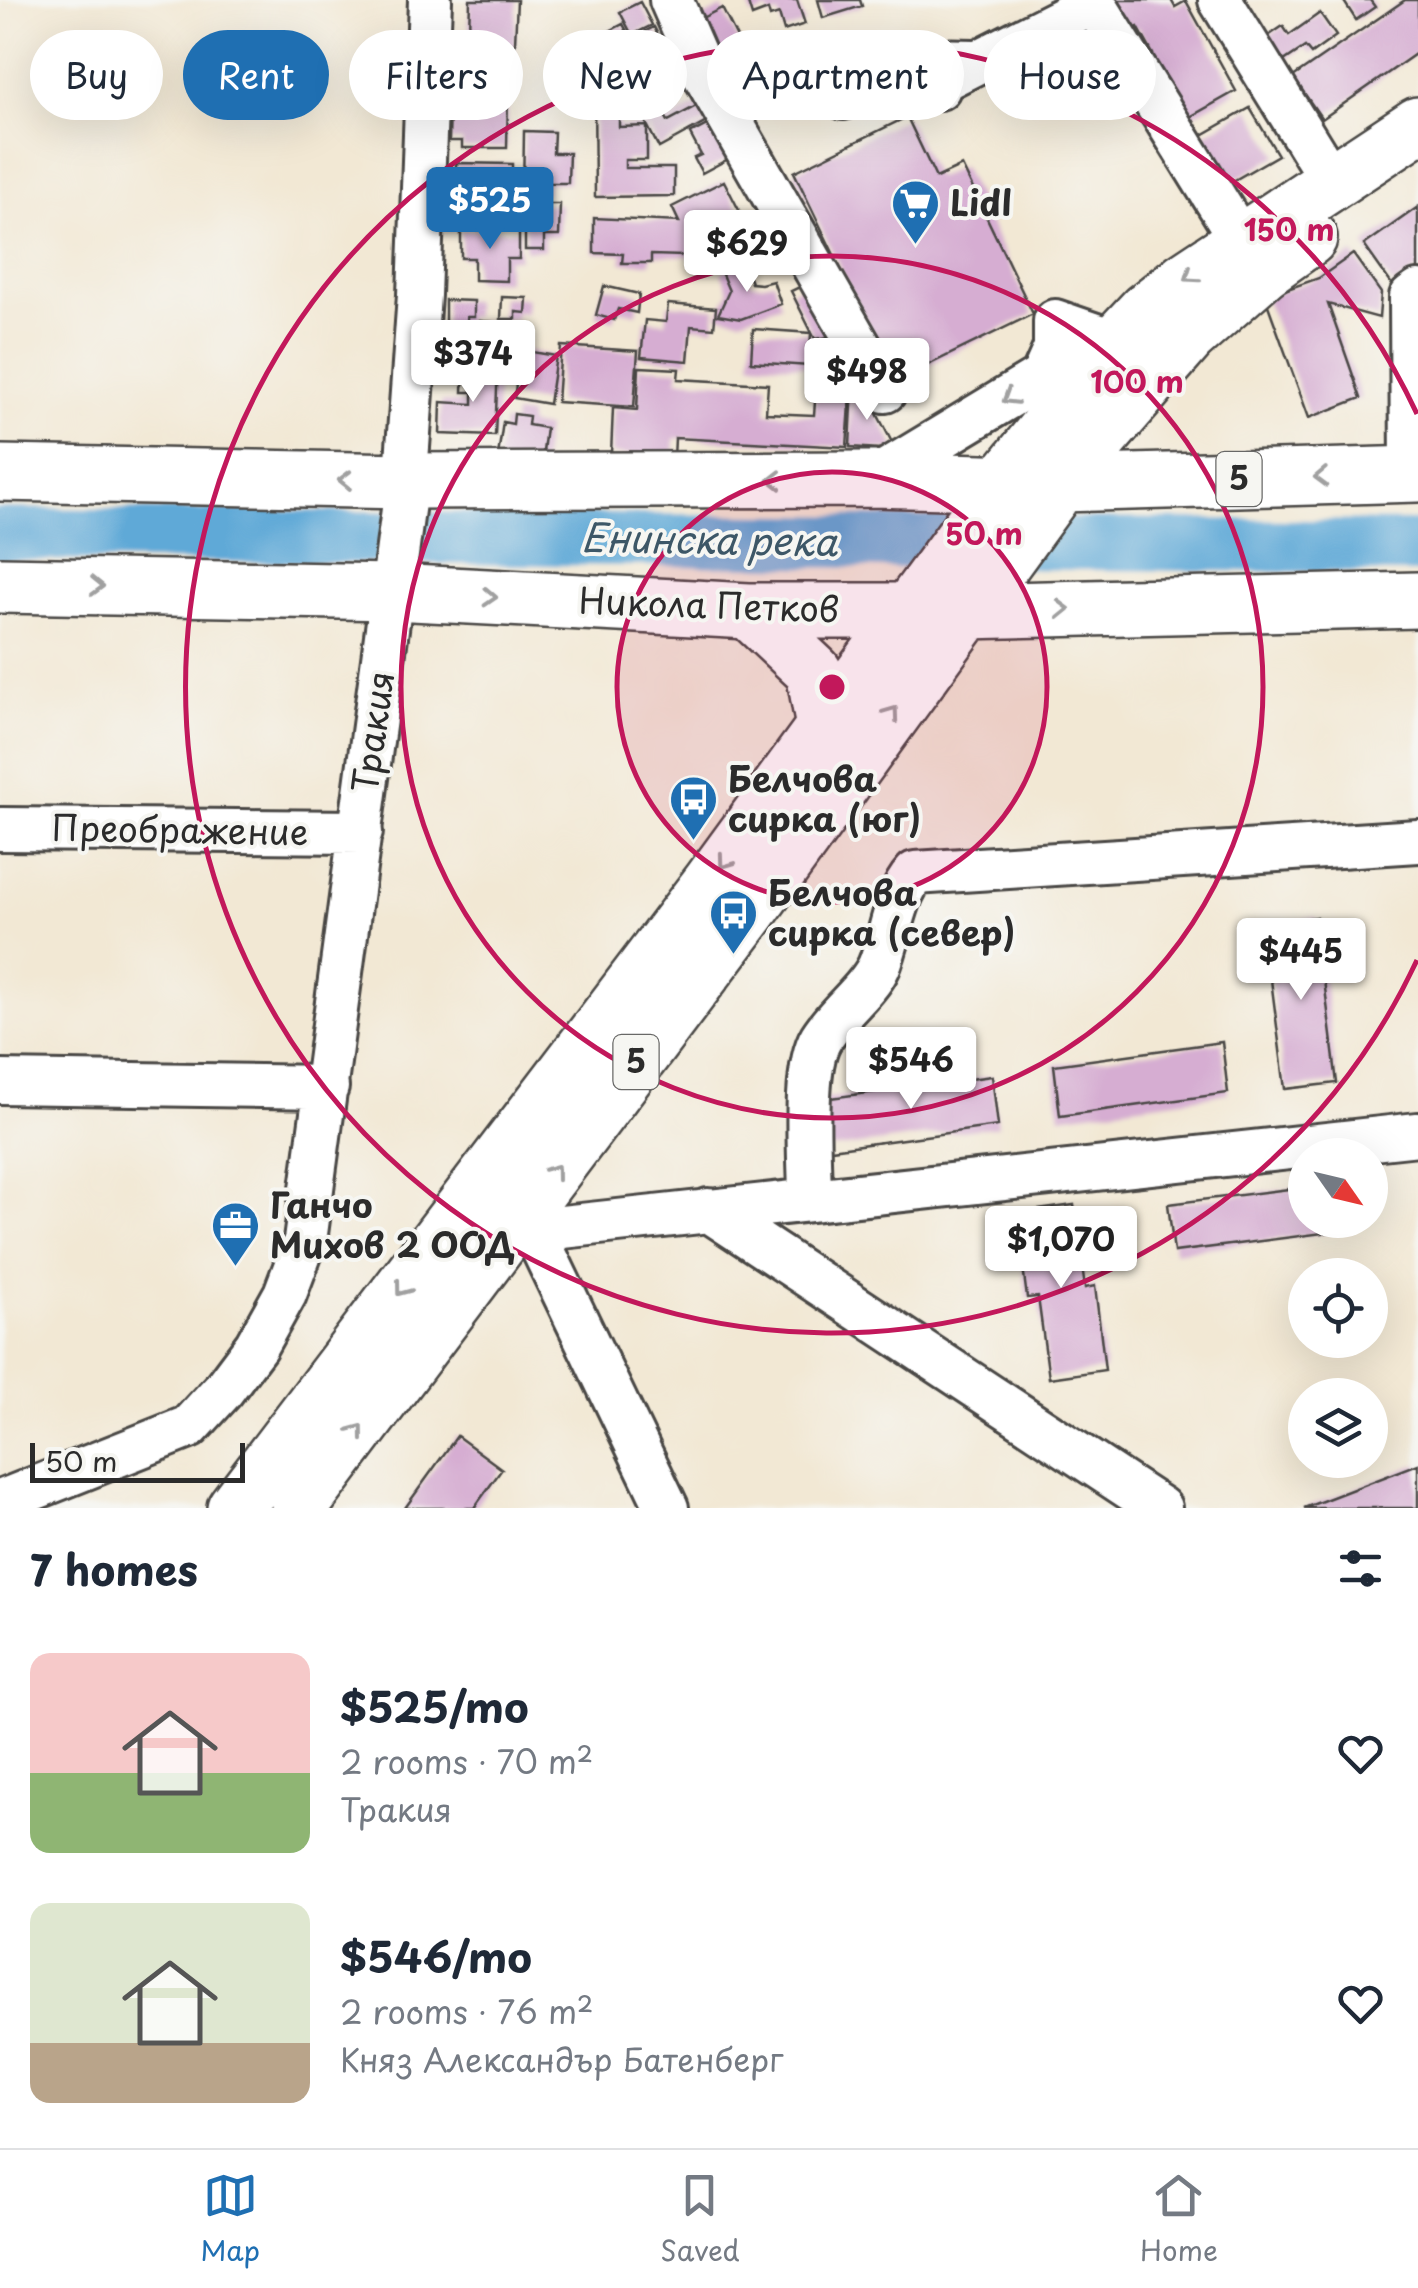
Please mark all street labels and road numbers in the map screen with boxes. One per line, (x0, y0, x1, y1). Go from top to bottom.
road number: 5 (1216, 452, 1262, 506)
street label: Никола Петков (578, 572, 840, 635)
street label: Тракия (337, 667, 406, 796)
street label: Преображение (51, 800, 309, 857)
road number: 5 (614, 1035, 658, 1089)

